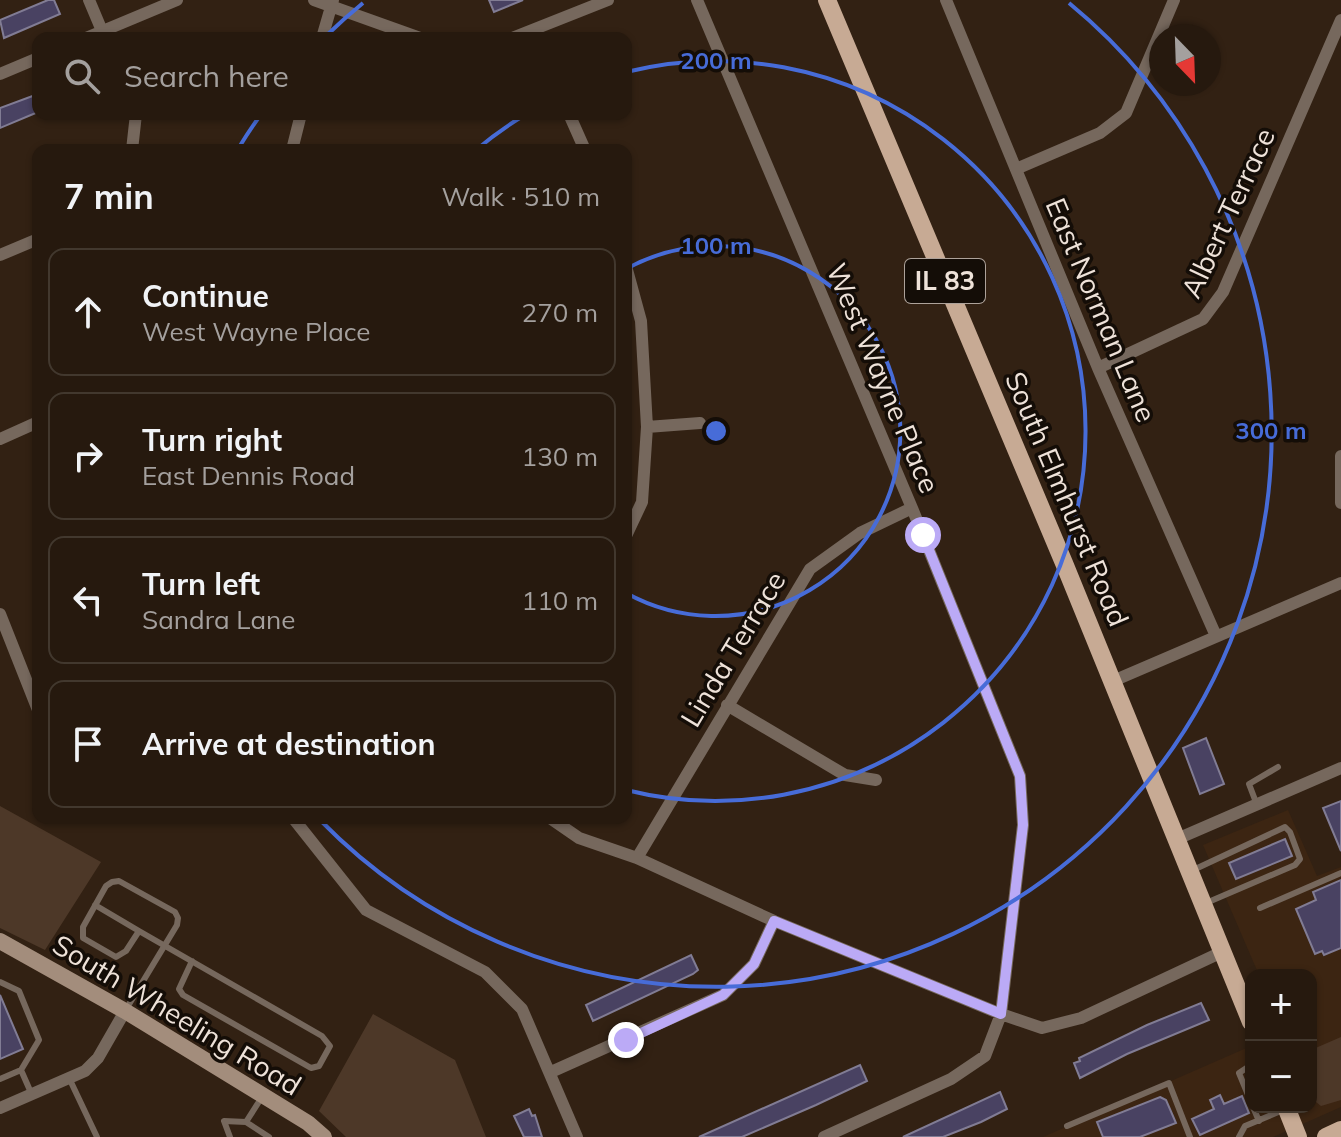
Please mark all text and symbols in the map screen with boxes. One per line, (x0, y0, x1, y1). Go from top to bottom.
north arrow (1149, 24, 1221, 96)
search box (32, 32, 632, 120)
text: 200 m (680, 45, 752, 75)
icon: search (60, 54, 104, 98)
text: Search here (124, 57, 289, 95)
street label: Albert Terrace (1173, 122, 1282, 303)
text: 7 min (64, 175, 154, 218)
text: Walk · 510 m (441, 180, 600, 213)
street label: East Norman Lane (1039, 193, 1164, 427)
text: 100 m (680, 230, 752, 260)
street label: West Wayne Place (819, 258, 948, 498)
road number: IL 83 (905, 259, 985, 303)
text: Continue (142, 277, 269, 315)
icon: ahead (66, 290, 110, 334)
text: 270 m (522, 296, 598, 329)
text: West Wayne Place (142, 315, 371, 348)
street label: South Elmhurst Road (998, 366, 1137, 631)
text: 300 m (1235, 415, 1307, 445)
centre of rings (702, 417, 730, 445)
text: Turn right (142, 421, 282, 459)
icon: right (66, 434, 110, 478)
text: 130 m (522, 440, 598, 473)
text: East Dennis Road (142, 459, 355, 492)
route start (905, 517, 941, 553)
text: Turn left (142, 565, 260, 603)
street label: Linda Terrace (672, 565, 793, 733)
icon: left (66, 578, 110, 622)
text: 110 m (522, 584, 598, 617)
text: Sandra Lane (142, 603, 295, 636)
icon: arrive (66, 722, 110, 766)
text: Arrive at destination (142, 725, 436, 763)
street label: South Wheeling Road (47, 927, 308, 1103)
map controls (1245, 969, 1317, 1113)
button: + (1245, 969, 1317, 1041)
route end (608, 1022, 644, 1058)
button: − (1245, 1041, 1317, 1113)

